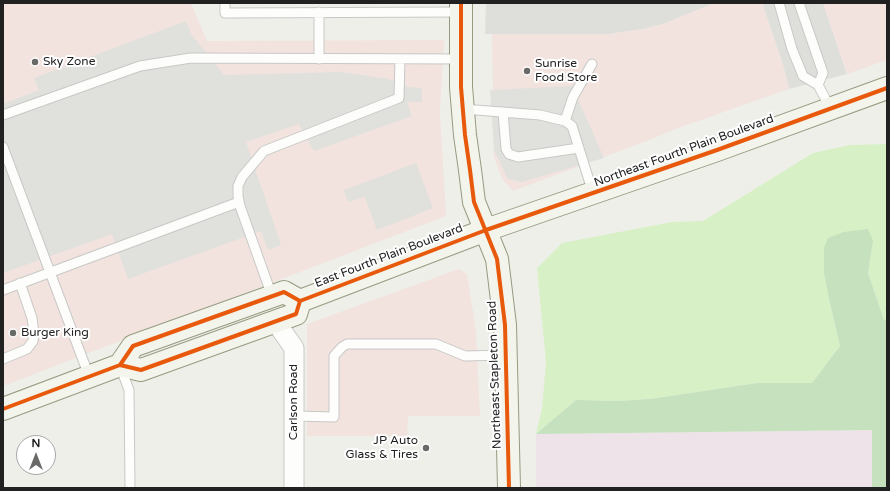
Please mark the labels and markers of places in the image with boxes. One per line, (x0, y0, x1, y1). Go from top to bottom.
place label: Sky Zone (43, 55, 95, 69)
marker: Sky Zone (30, 57, 40, 67)
place label: Sunrise Food Store (535, 57, 597, 85)
marker: Sunrise Food Store (522, 66, 532, 76)
place label: Burger King (21, 326, 89, 340)
marker: Burger King (8, 328, 18, 338)
place label: JP Auto Glass & Tires (345, 434, 418, 462)
marker: JP Auto Glass & Tires (421, 443, 431, 453)

